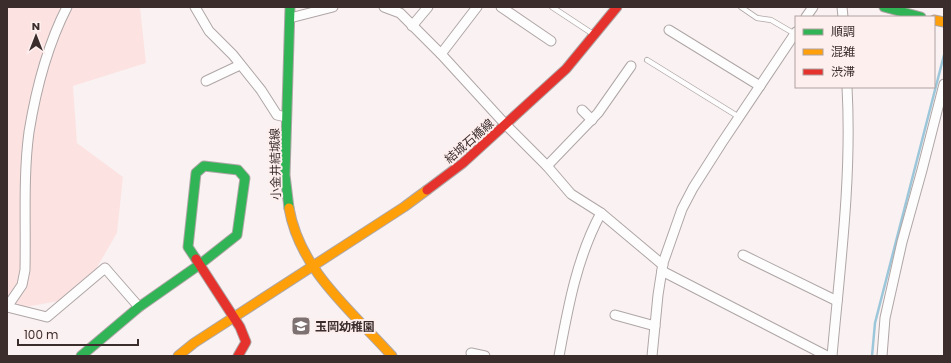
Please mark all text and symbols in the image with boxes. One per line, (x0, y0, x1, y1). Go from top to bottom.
north arrow (16, 16, 56, 56)
legend (795, 16, 935, 88)
text: N (32, 18, 40, 34)
text: 順調 (831, 23, 855, 40)
text: 混雑 (831, 43, 855, 60)
text: 渋滞 (831, 63, 855, 80)
street label: 結城石橋線 (441, 115, 497, 167)
street label: 小金井結城線 (266, 128, 284, 200)
school or university icon: 玉岡幼稚園 (290, 315, 312, 337)
place label: 玉岡幼稚園 (315, 318, 375, 335)
scale bar (18, 321, 138, 347)
text: 100 m (24, 326, 58, 343)

